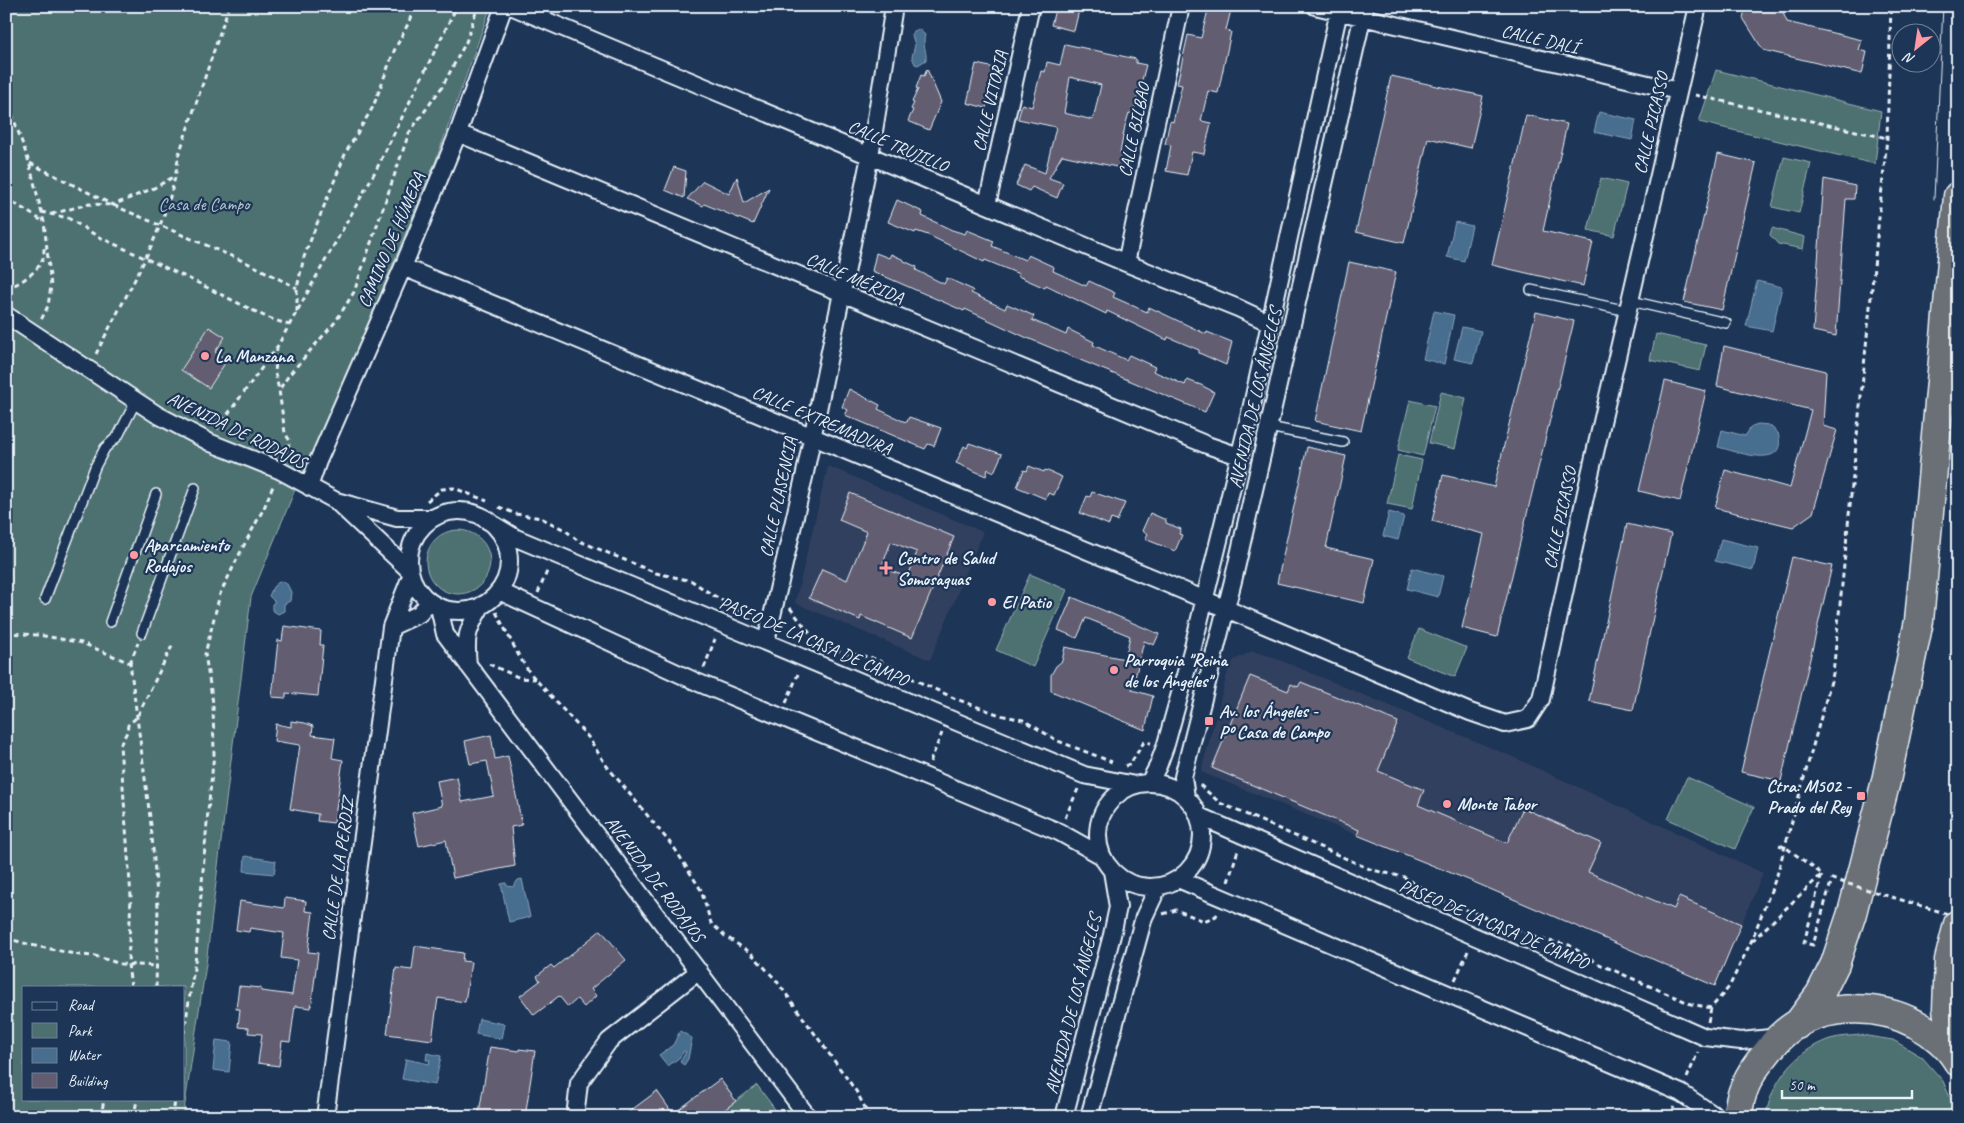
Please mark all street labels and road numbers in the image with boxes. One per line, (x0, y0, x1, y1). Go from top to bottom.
street label: CALLE DALÍ (1499, 19, 1584, 59)
street label: CALLE VITORIA (968, 48, 1012, 153)
street label: CALLE PICASSO (1629, 68, 1674, 176)
street label: CALLE BILBAO (1113, 79, 1155, 179)
street label: CALLE TRUJILLO (845, 115, 953, 178)
street label: CAMINO DE HÚMERA (353, 168, 430, 311)
street label: CALLE MÉRIDA (803, 248, 908, 309)
street label: AVENIDA DE LOS ÁNGELES (1224, 303, 1287, 490)
street label: CALLE EXTREMADURA (749, 381, 896, 460)
street label: AVENIDA DE RODAJOS (164, 387, 312, 474)
street label: CALLE PLASENCIA (755, 434, 802, 559)
street label: CALLE PICASSO (1538, 463, 1582, 571)
street label: PASEO DE LA CASA DE CAMPO (716, 591, 914, 692)
street label: CALLE DE LA PERDIZ (317, 793, 359, 942)
street label: AVENIDA DE RODAJOS (601, 812, 711, 948)
street label: PASEO DE LA CASA DE CAMPO (1396, 874, 1594, 975)
street label: AVENIDA DE LOS ÁNGELES (1040, 909, 1107, 1096)

